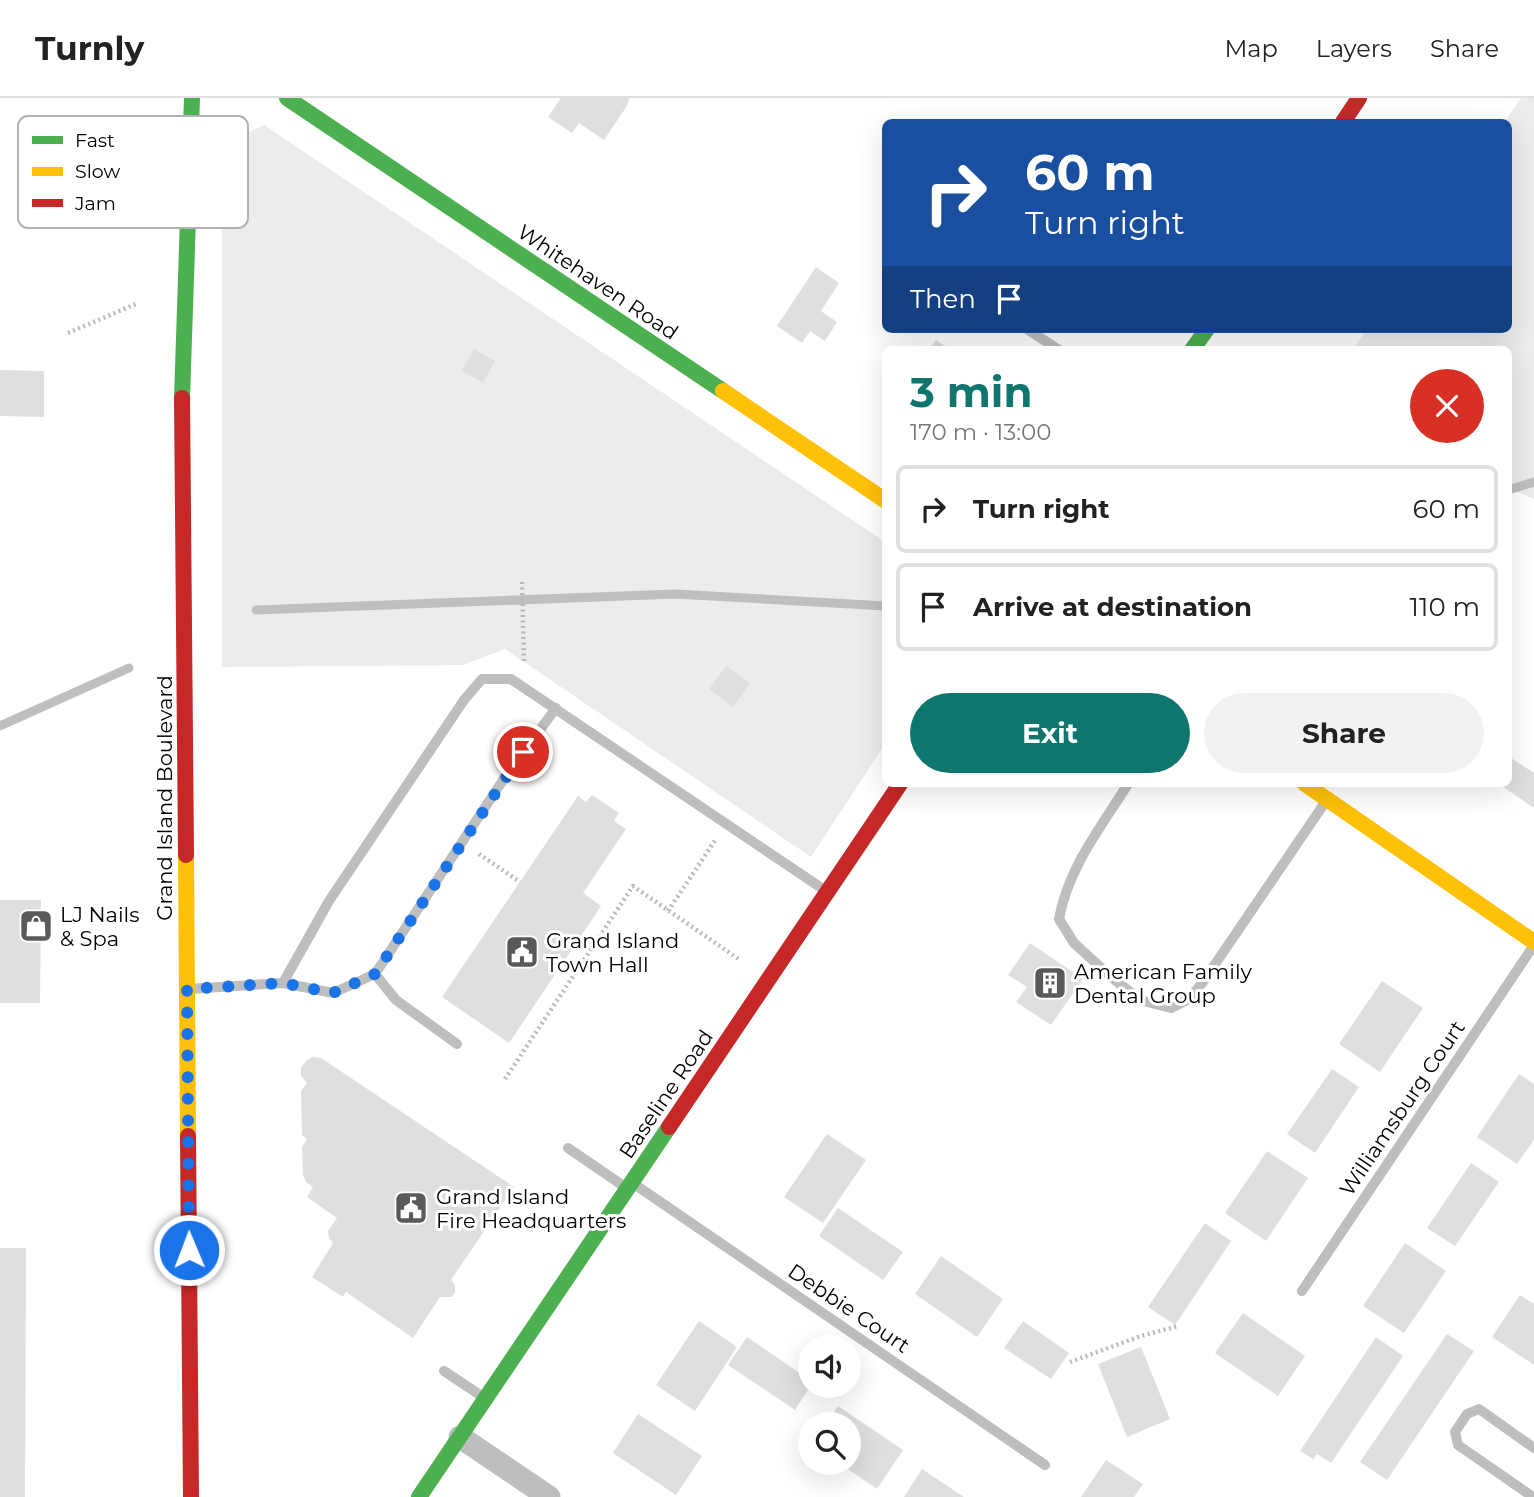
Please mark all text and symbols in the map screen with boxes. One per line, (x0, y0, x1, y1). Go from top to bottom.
text: Turnly (35, 28, 144, 68)
text: Map (1224, 34, 1278, 63)
text: Layers (1316, 34, 1392, 63)
text: Share (1430, 34, 1499, 63)
legend (18, 116, 248, 228)
text: Fast (75, 129, 115, 152)
text: 60 m (1025, 143, 1155, 202)
icon: right (910, 147, 1001, 238)
text: Slow (75, 160, 120, 183)
text: Jam (74, 192, 116, 215)
text: Turn right (1025, 203, 1185, 242)
street label: Whitehaven Road (513, 219, 683, 345)
icon: arrive (990, 280, 1028, 318)
text: Then (910, 283, 976, 315)
text: 3 min (910, 366, 1032, 418)
button: close (1410, 369, 1484, 443)
text: 170 m · 13:00 (910, 418, 1052, 446)
icon: right (914, 490, 952, 528)
text: Turn right (973, 493, 1109, 525)
text: 60 m (1413, 493, 1480, 525)
icon: arrive (914, 588, 952, 626)
text: Arrive at destination (973, 591, 1252, 623)
text: 110 m (1410, 591, 1480, 623)
street label: Grand Island Boulevard (152, 675, 177, 921)
button: Exit (910, 693, 1190, 773)
button: Share (1204, 693, 1484, 773)
pin (493, 722, 553, 782)
icon: arrive (504, 733, 542, 771)
place label: LJ Nails & Spa (60, 902, 139, 951)
shop icon: LJ Nails & Spa (17, 907, 55, 945)
place label: Grand Island Town Hall (546, 928, 679, 977)
public building icon: Grand Island Town Hall (503, 933, 541, 971)
place label: American Family Dental Group (1074, 959, 1253, 1008)
building icon: American Family Dental Group (1031, 964, 1069, 1002)
street label: Williamsburg Court (1334, 1016, 1470, 1200)
street label: Baseline Road (614, 1025, 718, 1163)
place label: Grand Island Fire Headquarters (436, 1184, 626, 1233)
public building icon: Grand Island Fire Headquarters (392, 1189, 430, 1227)
position arrow (152, 1213, 226, 1287)
street label: Debbie Court (783, 1258, 915, 1358)
map controls (798, 1335, 861, 1475)
button: sound (798, 1335, 861, 1398)
button: search (798, 1412, 861, 1475)

